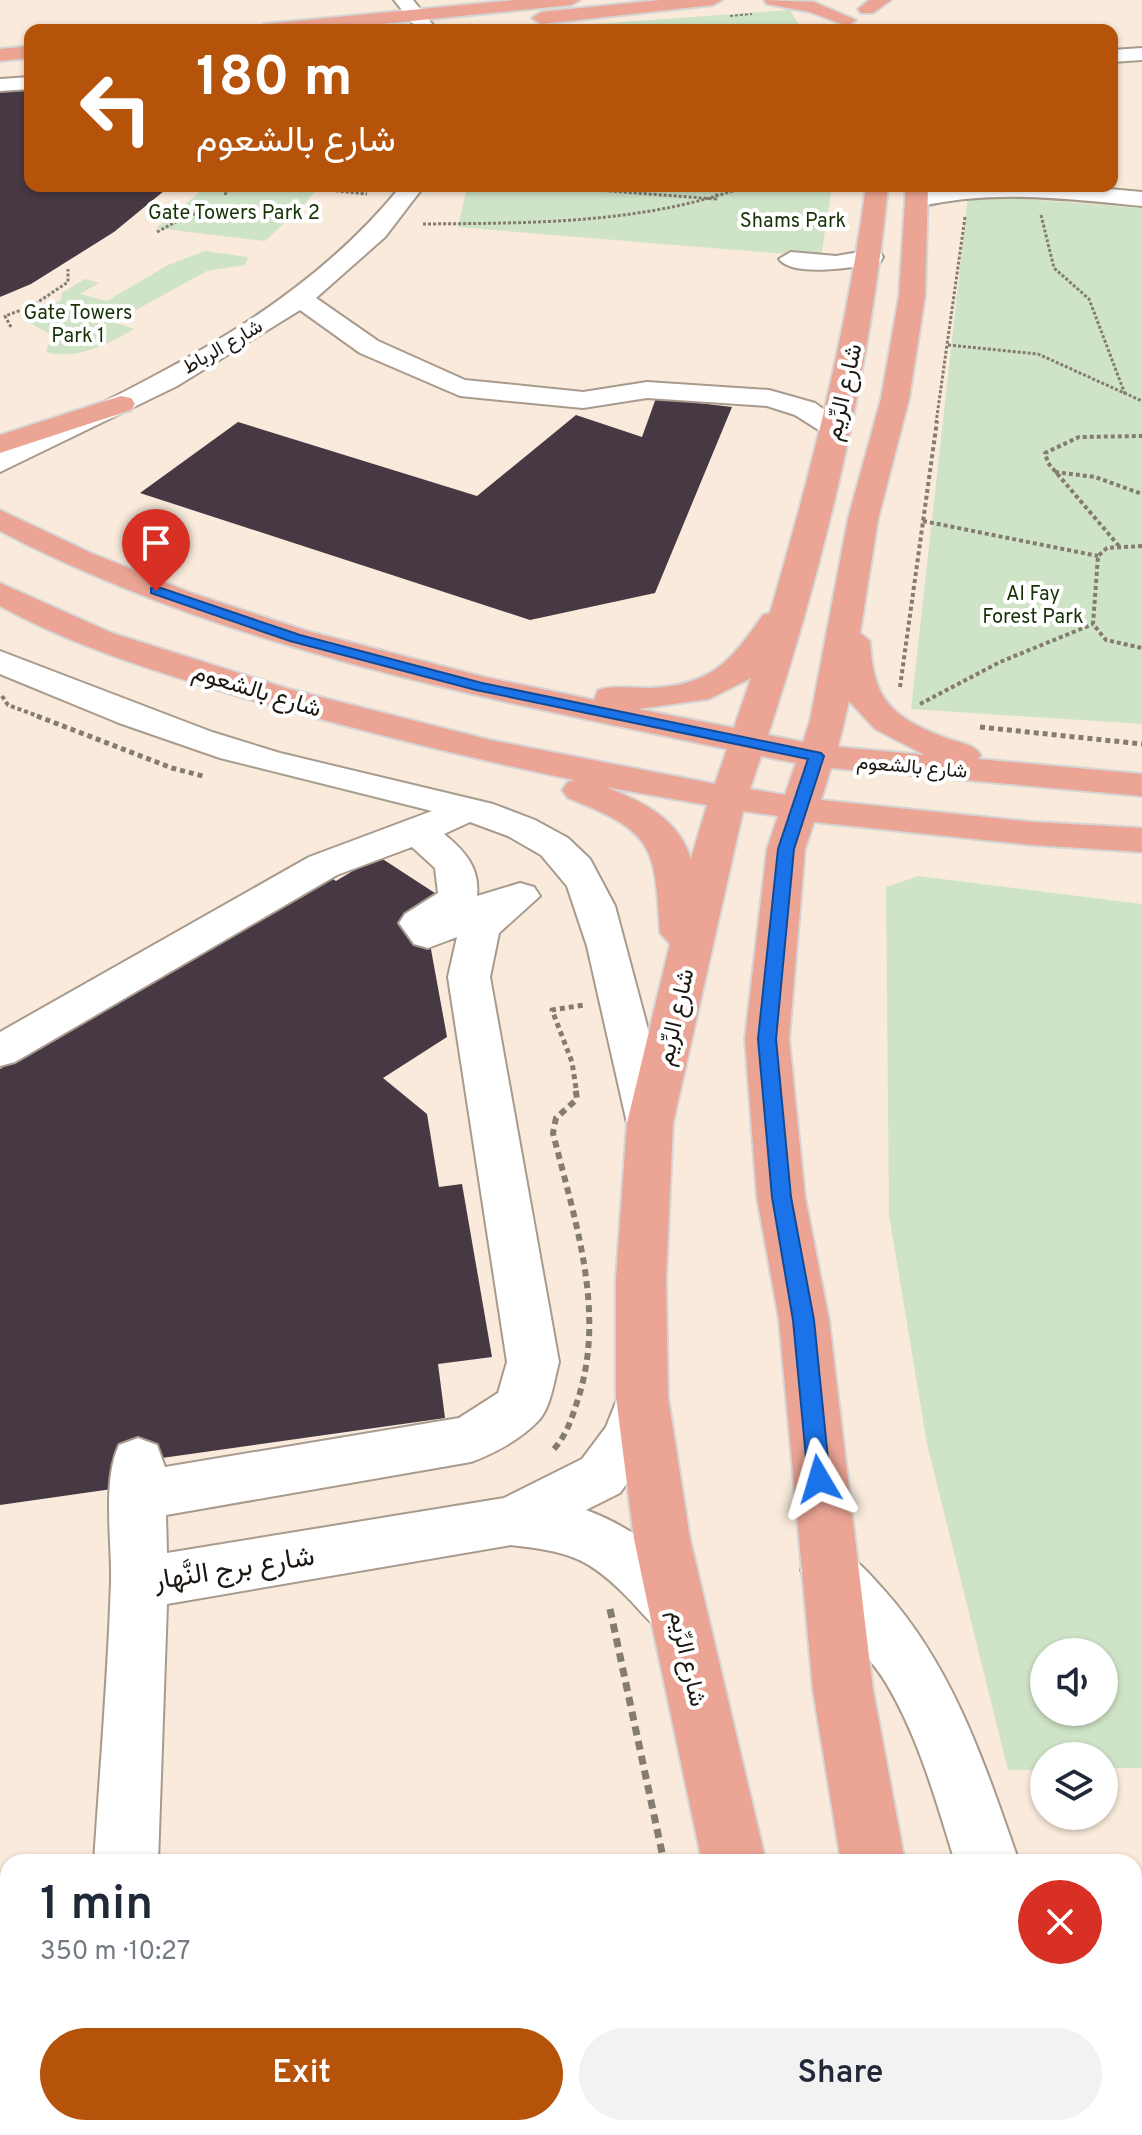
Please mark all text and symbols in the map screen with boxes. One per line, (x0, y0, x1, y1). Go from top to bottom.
text: 180 m (196, 45, 353, 115)
icon: left (64, 56, 168, 160)
text: شارع بالشعوم (196, 119, 396, 165)
park label: Gate Towers Park 2 (148, 201, 320, 227)
park label: Shams Park (740, 209, 846, 235)
park label: Gate Towers Park 1 (24, 301, 132, 350)
street label: شارع الرباط (178, 314, 268, 381)
street label: شارع الرِّيم (819, 341, 871, 444)
pin (122, 509, 190, 591)
icon: arrive (134, 521, 178, 565)
park label: Al Fay Forest Park (982, 582, 1084, 631)
street label: شارع بالشعوم (188, 658, 324, 726)
street label: شارع بالشعوم (855, 750, 968, 786)
street label: شارع الرِّيم (651, 966, 703, 1069)
position arrow (777, 1437, 861, 1521)
street label: شارع برج النَّهار (150, 1538, 317, 1601)
street label: شارع الرِّيم (660, 1607, 712, 1710)
map controls (1030, 1638, 1118, 1830)
button: sound (1030, 1638, 1118, 1726)
button: layers (1030, 1742, 1118, 1830)
text: 1 min (40, 1876, 153, 1936)
button: close (1018, 1880, 1102, 1964)
text: 350 m · 10:27 (40, 1936, 190, 1969)
button: Exit (40, 2028, 563, 2120)
button: Share (579, 2028, 1102, 2120)

